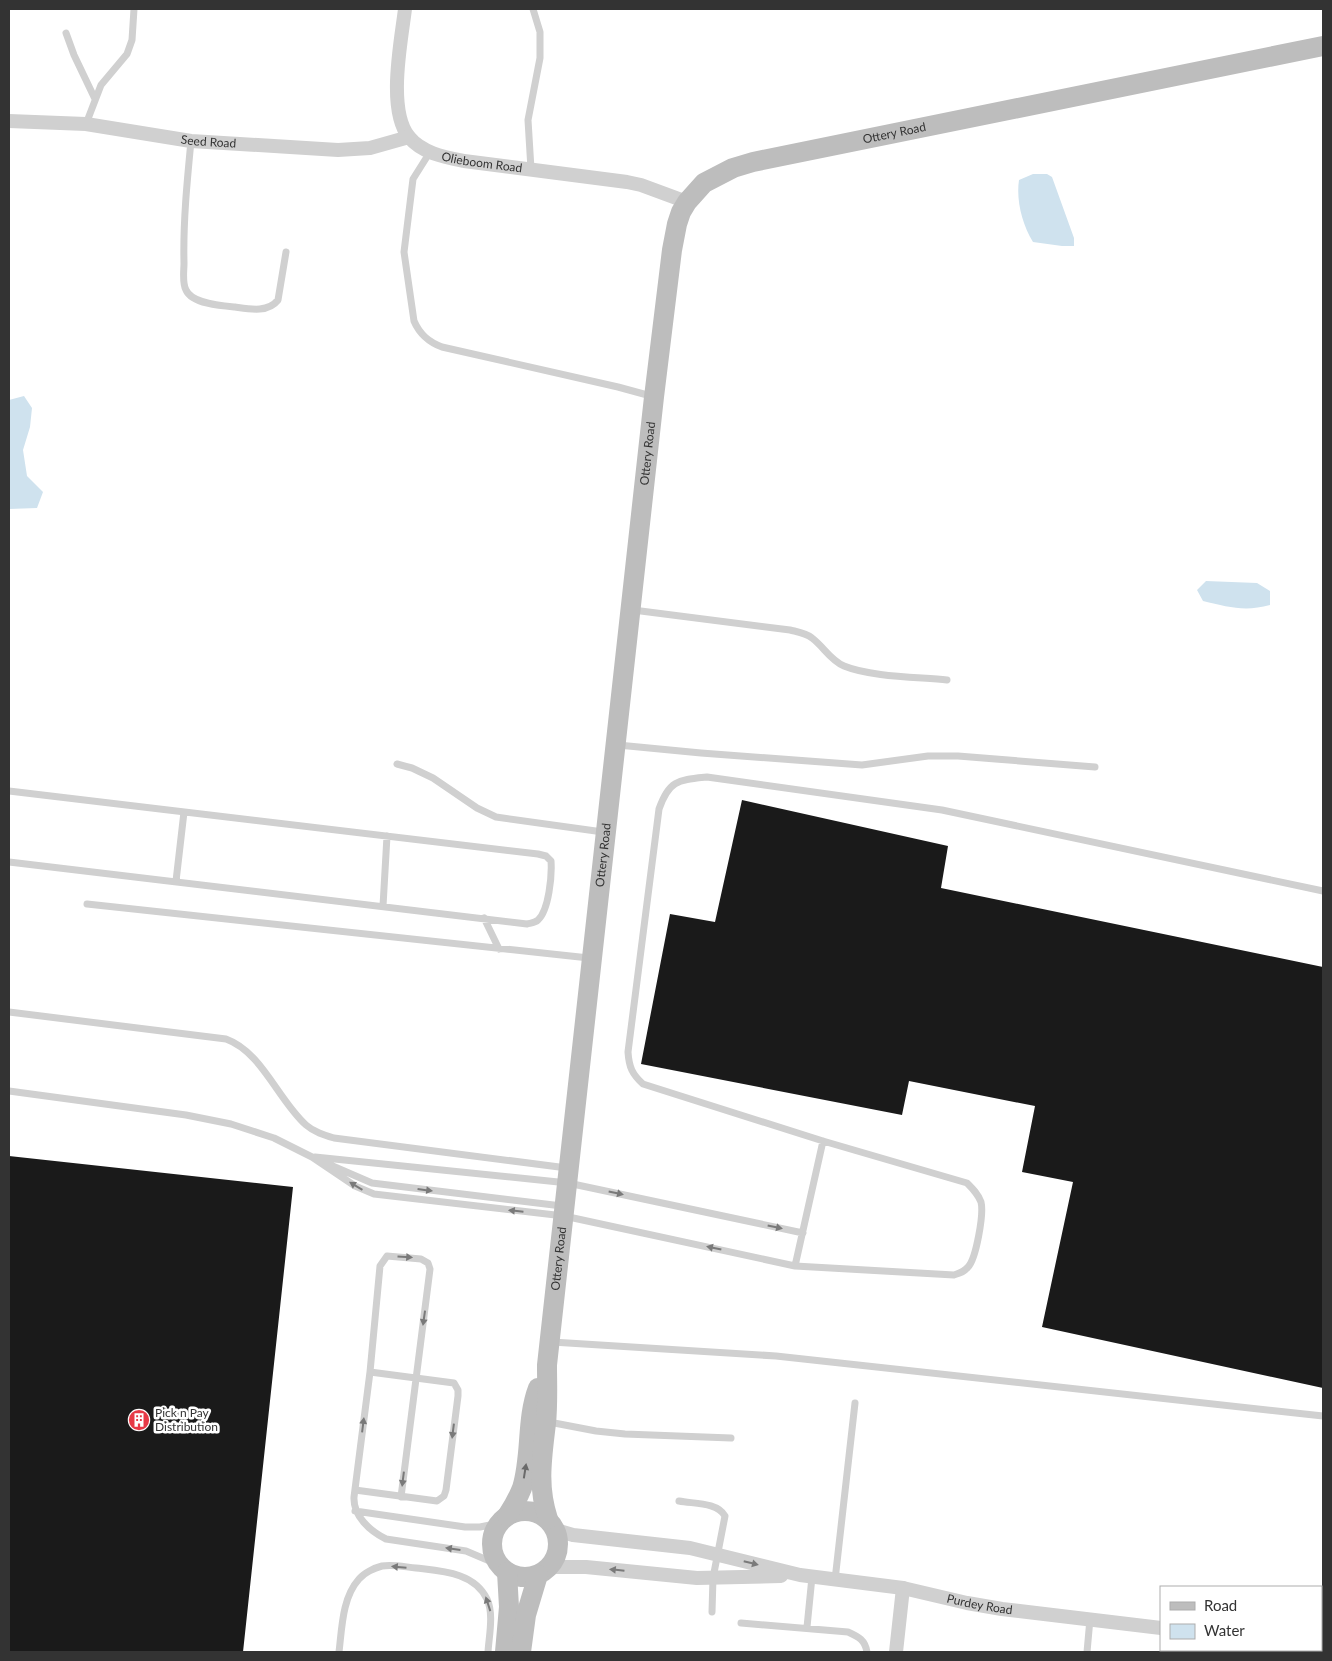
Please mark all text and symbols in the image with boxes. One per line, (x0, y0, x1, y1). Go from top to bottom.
street label: Ottery Road (861, 119, 927, 146)
street label: Seed Road (180, 131, 237, 151)
street label: Olieboom Road (440, 148, 523, 175)
street label: Ottery Road (636, 421, 658, 486)
street label: Ottery Road (592, 822, 614, 888)
one-way arrow (349, 1182, 362, 1191)
one-way arrow (417, 1186, 433, 1194)
one-way arrow (608, 1189, 623, 1197)
one-way arrow (507, 1207, 523, 1215)
one-way arrow (767, 1223, 782, 1231)
street label: Ottery Road (547, 1226, 569, 1291)
one-way arrow (706, 1244, 721, 1252)
one-way arrow (397, 1254, 413, 1262)
one-way arrow (420, 1310, 428, 1326)
place label: Pick n Pay Distribution (155, 1405, 218, 1434)
building icon: Pick n Pay Distribution (127, 1408, 151, 1432)
one-way arrow (359, 1416, 367, 1432)
one-way arrow (449, 1423, 457, 1439)
one-way arrow (521, 1463, 529, 1479)
one-way arrow (399, 1471, 407, 1487)
one-way arrow (445, 1544, 461, 1552)
one-way arrow (743, 1559, 758, 1567)
one-way arrow (391, 1562, 407, 1570)
one-way arrow (609, 1566, 625, 1574)
legend (1160, 1586, 1322, 1651)
street label: Purdey Road (945, 1591, 1013, 1617)
one-way arrow (483, 1596, 491, 1611)
text: Road (1204, 1596, 1237, 1614)
text: Water (1204, 1621, 1245, 1639)

